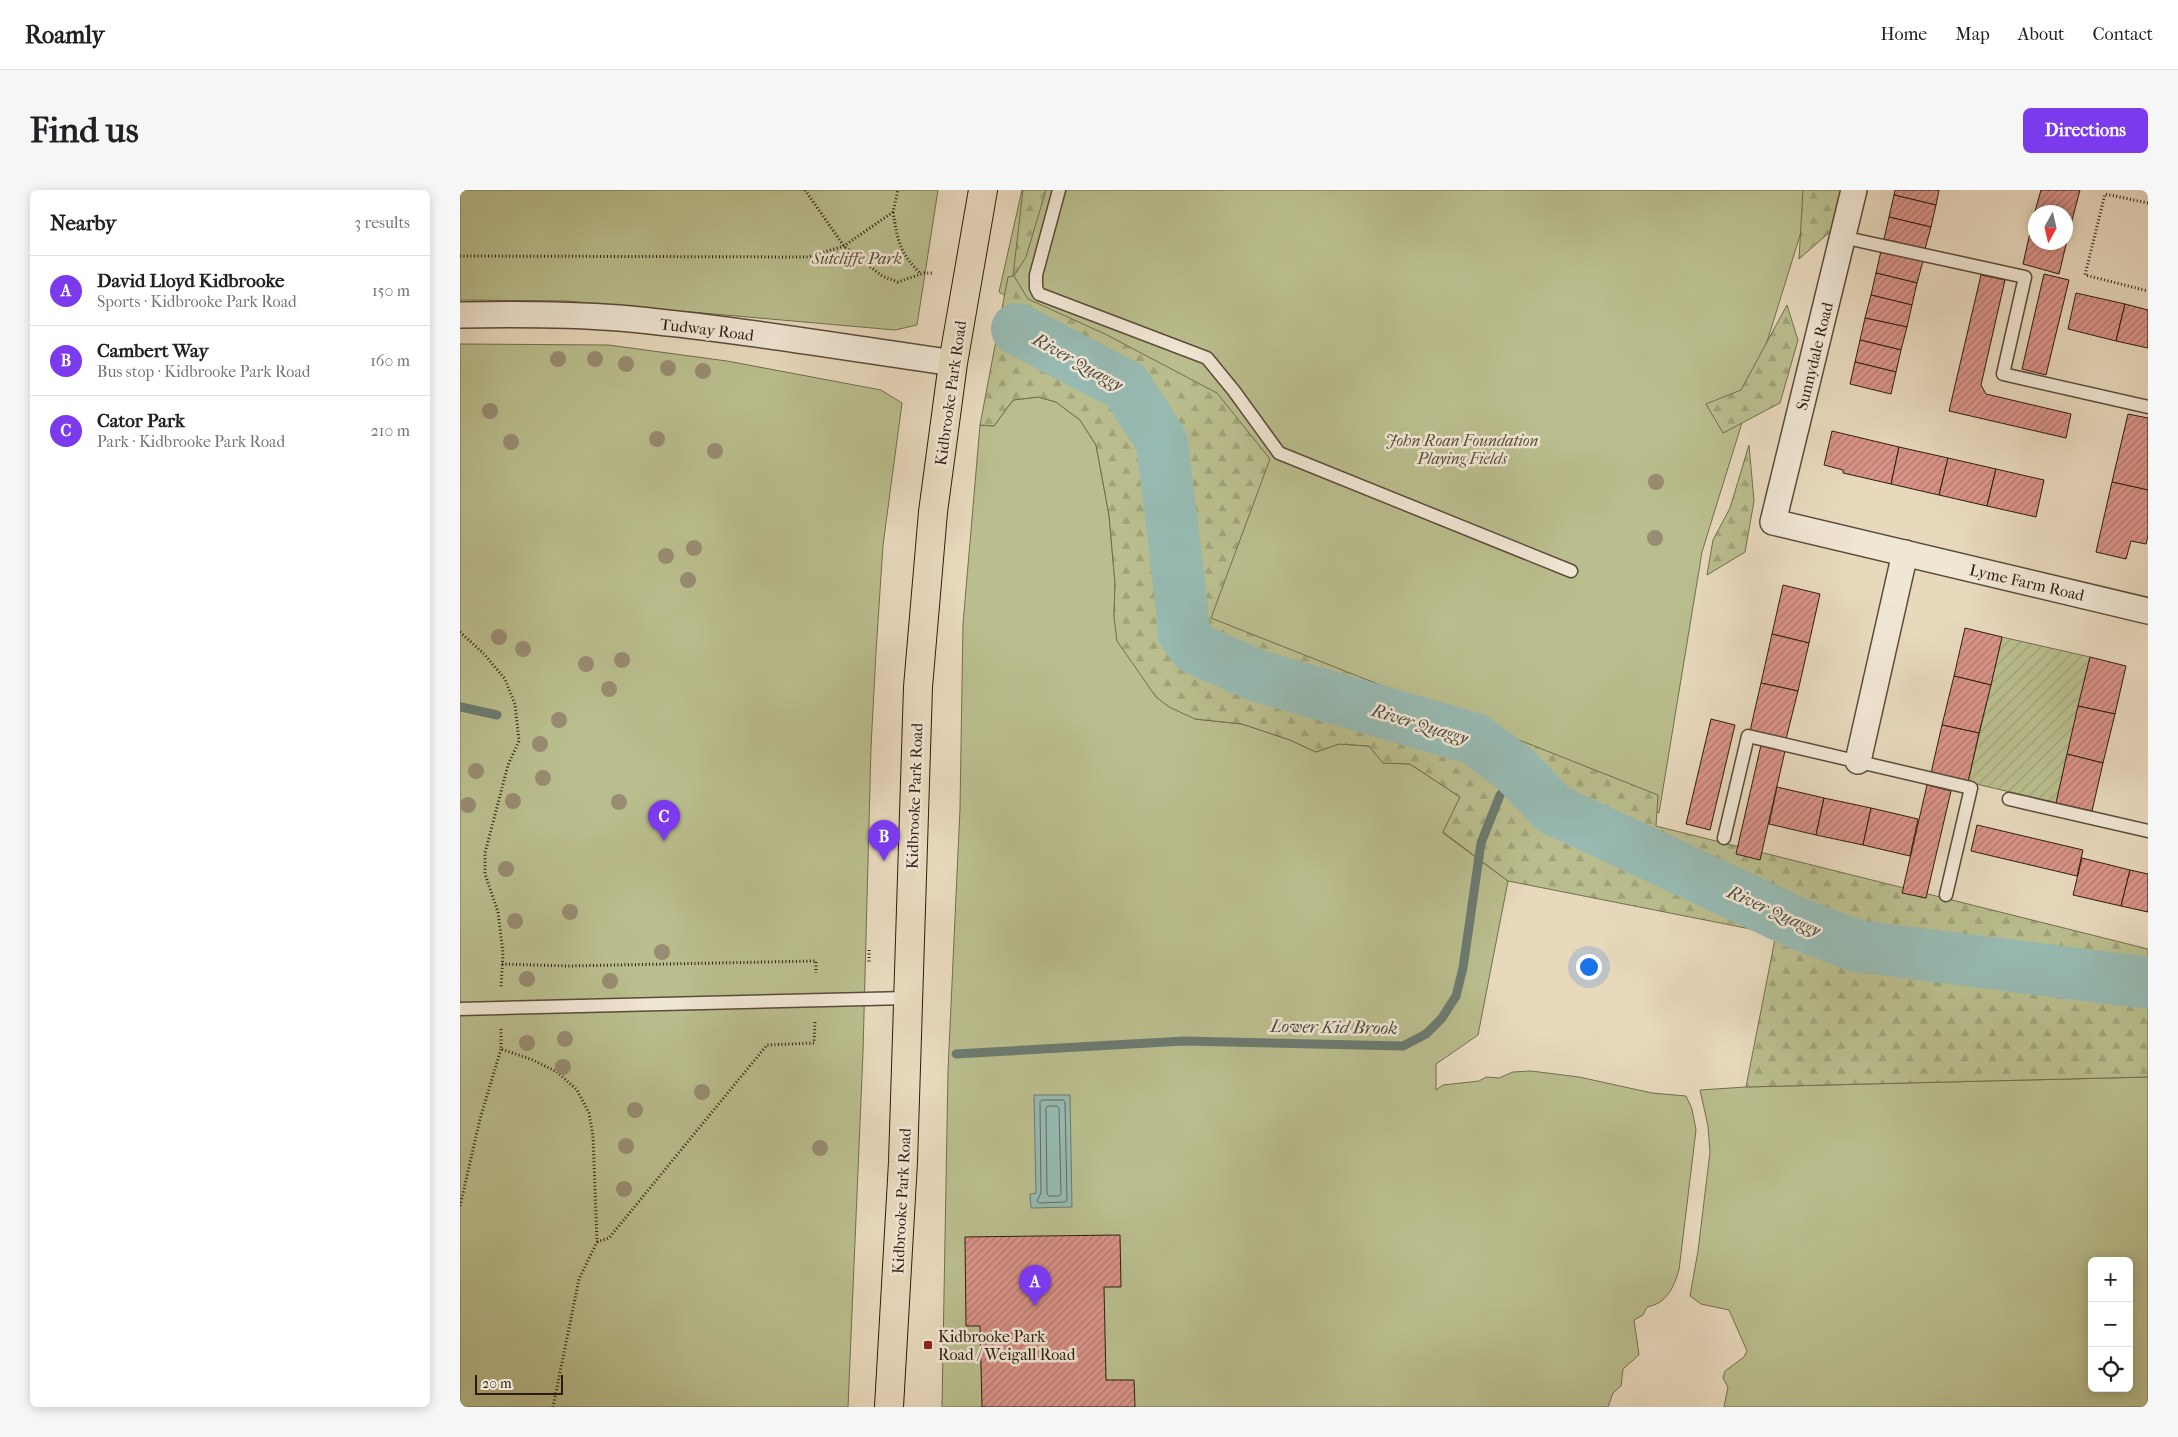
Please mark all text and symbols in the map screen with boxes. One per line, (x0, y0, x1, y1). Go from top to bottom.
text: Roamly (25, 21, 104, 49)
text: Home (1880, 24, 1927, 45)
text: Map (1955, 24, 1990, 45)
text: About (2018, 24, 2064, 45)
text: Contact (2092, 24, 2153, 45)
button: Directions (2023, 108, 2148, 153)
text: Find us (30, 110, 139, 151)
north arrow (2028, 205, 2073, 250)
text: Nearby (50, 211, 116, 235)
text: 3 results (354, 213, 410, 232)
park label: Sutcliffe Park (811, 249, 902, 268)
text: David Lloyd Kidbrooke (97, 270, 284, 292)
text: A (61, 281, 71, 300)
text: 150 m (372, 281, 410, 300)
text: Sports · Kidbrooke Park Road (97, 292, 297, 311)
street label: Sunnydale Road (1792, 300, 1837, 412)
street label: Tudway Road (659, 314, 755, 345)
street label: Kidbrooke Park Road (931, 319, 970, 467)
water label: River Quaggy (1028, 329, 1127, 396)
text: Cambert Way (97, 340, 209, 362)
text: B (61, 351, 71, 370)
text: 160 m (370, 351, 410, 370)
text: Bus stop · Kidbrooke Park Road (97, 362, 311, 381)
text: Cator Park (97, 410, 185, 432)
text: C (61, 421, 71, 440)
text: 210 m (371, 421, 410, 440)
park label: John Roan Foundation Playing Fields (1385, 431, 1539, 468)
text: Park · Kidbrooke Park Road (97, 432, 285, 451)
street label: Lyme Farm Road (1968, 560, 2086, 605)
water label: River Quaggy (1368, 700, 1471, 749)
street label: Kidbrooke Park Road (902, 722, 927, 869)
pin: C (648, 800, 680, 841)
pin: B (868, 820, 900, 861)
water label: River Quaggy (1723, 881, 1824, 942)
your location (1576, 954, 1602, 980)
water label: Lower Kid Brook (1268, 1016, 1398, 1039)
street label: Kidbrooke Park Road (888, 1127, 915, 1275)
map controls (2088, 1257, 2133, 1392)
button: + (2088, 1257, 2133, 1302)
pin: A (1019, 1265, 1051, 1306)
button: − (2088, 1302, 2133, 1347)
place label: Kidbrooke Park Road / Weigall Road (938, 1327, 1076, 1364)
marker: Kidbrooke Park Road / Weigall Road (922, 1339, 934, 1351)
button: locate (2088, 1347, 2133, 1392)
scale bar (475, 1372, 562, 1395)
text: 20 m (482, 1375, 512, 1392)

